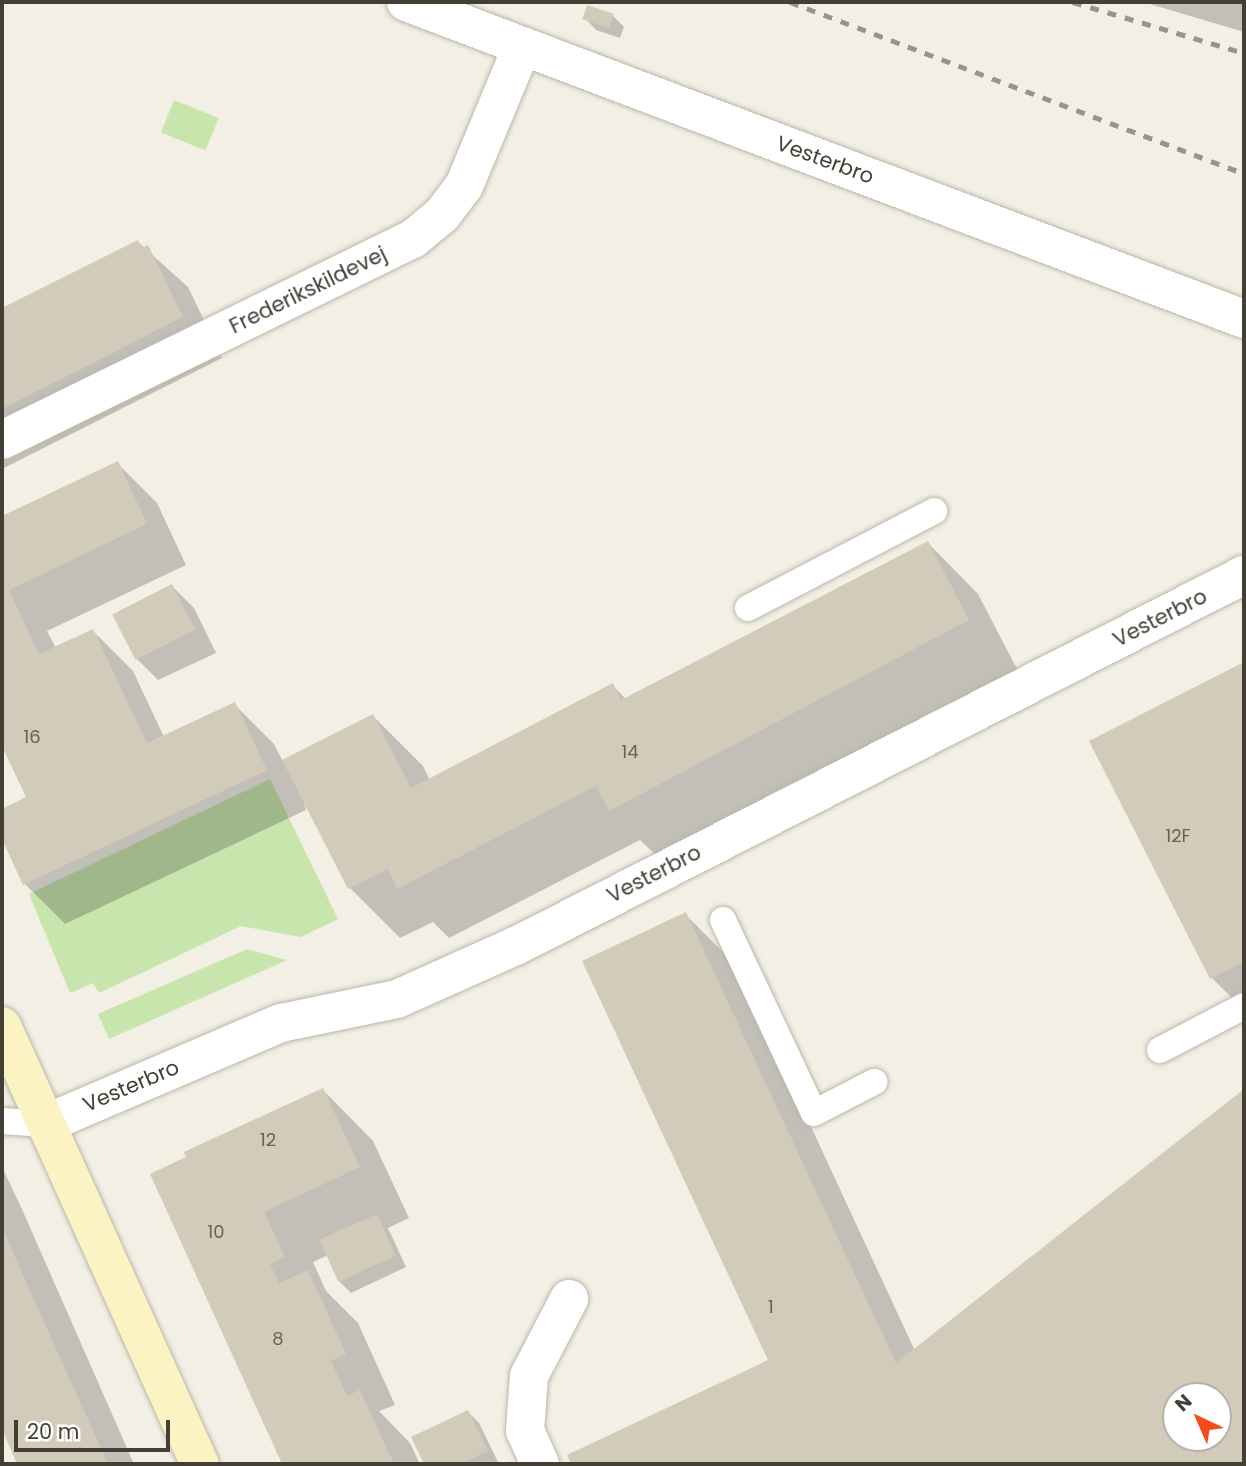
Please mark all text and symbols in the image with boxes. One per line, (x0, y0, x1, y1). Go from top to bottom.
street label: Vesterbro (773, 131, 877, 189)
street label: Frederikskildevej (225, 241, 391, 339)
street label: Vesterbro (1109, 584, 1211, 652)
house number: 16 (23, 726, 41, 748)
house number: 14 (621, 741, 639, 763)
house number: 12F (1165, 825, 1191, 847)
street label: Vesterbro (603, 840, 705, 908)
street label: Vesterbro (79, 1054, 183, 1118)
house number: 12 (260, 1129, 276, 1151)
house number: 10 (207, 1221, 225, 1243)
house number: 1 (768, 1296, 774, 1318)
house number: 8 (272, 1328, 284, 1350)
north arrow (1162, 1382, 1232, 1452)
text: N (1169, 1388, 1198, 1418)
scale bar (18, 1406, 173, 1450)
text: 20 m (27, 1417, 80, 1446)

